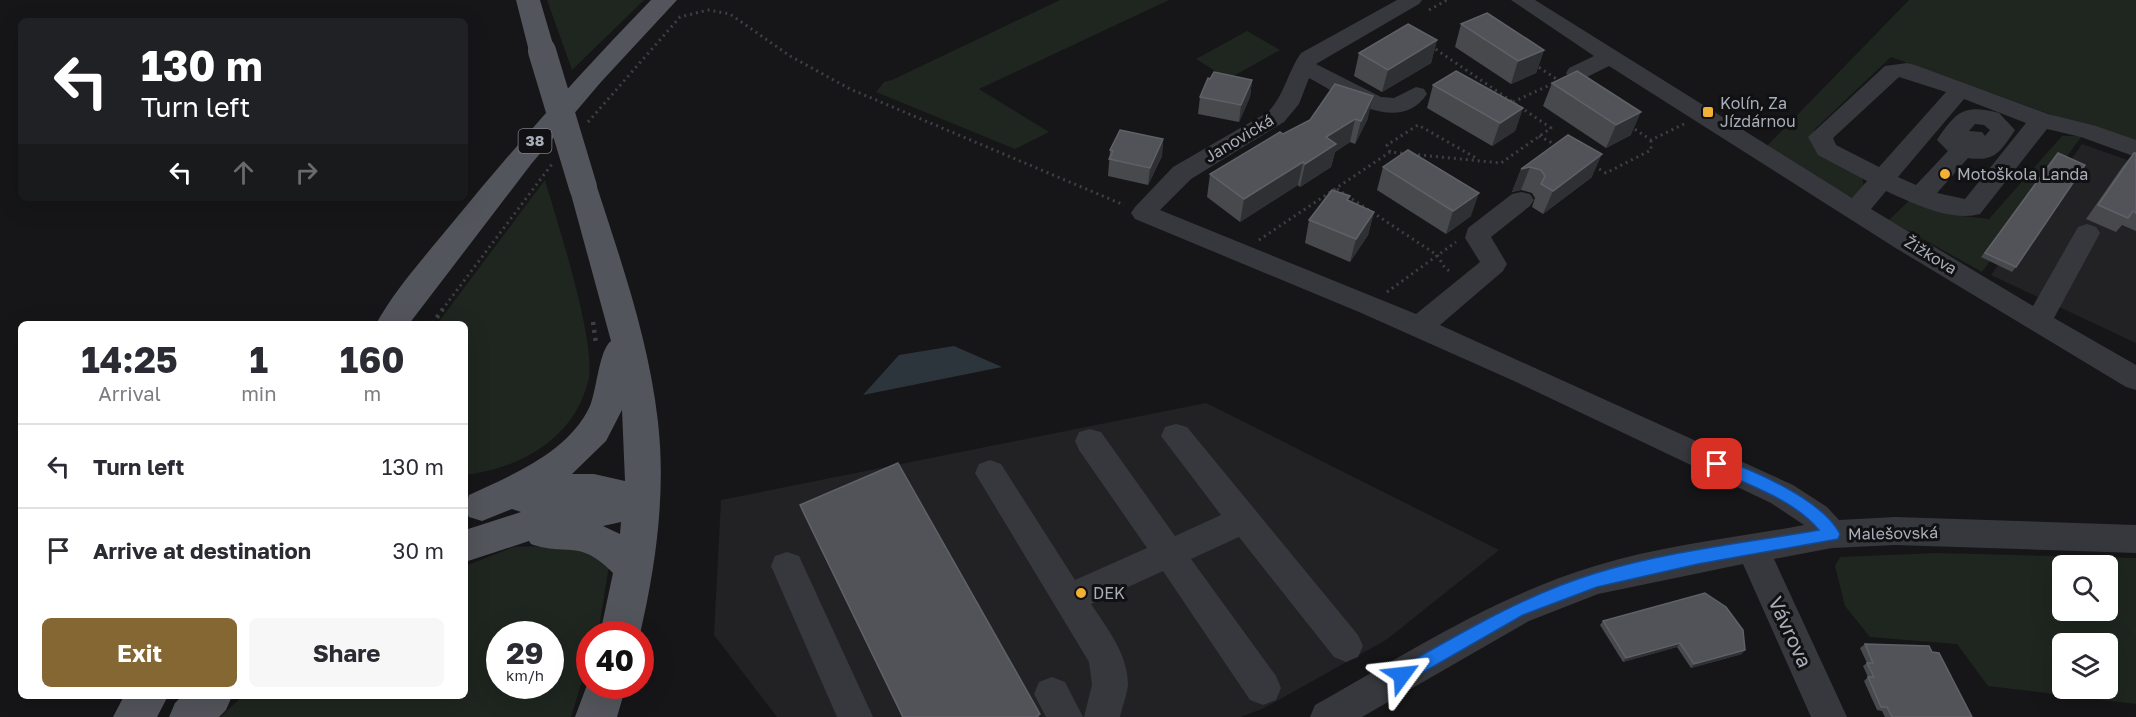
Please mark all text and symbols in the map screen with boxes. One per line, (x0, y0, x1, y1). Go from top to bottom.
text: 130 m (141, 40, 263, 90)
icon: left (42, 42, 120, 120)
text: Turn left (141, 91, 250, 123)
place label: Kolín, Za Jízdárnou (1720, 93, 1796, 131)
marker: Kolín, Za Jízdárnou (1701, 105, 1715, 119)
street label: Janovická (1201, 110, 1277, 166)
road number: 38 (518, 129, 552, 153)
icon: left (164, 156, 197, 189)
icon: ahead (227, 156, 260, 189)
icon: right (290, 156, 323, 189)
place label: Motoškola Landa (1957, 164, 2088, 184)
marker: Motoškola Landa (1938, 167, 1952, 181)
street label: Žižkova (1901, 232, 1961, 278)
text: 14:25 (81, 338, 178, 381)
text: 1 (250, 338, 268, 381)
text: 160 (340, 338, 405, 381)
text: Arrival (98, 381, 161, 405)
text: min (241, 381, 277, 405)
text: m (363, 381, 381, 405)
pin (1691, 438, 1742, 489)
icon: arrive (1700, 447, 1733, 480)
icon: left (42, 450, 75, 483)
text: Turn left (93, 453, 184, 480)
text: 130 m (382, 453, 444, 480)
street label: Malešovská (1848, 522, 1938, 544)
icon: arrive (42, 534, 75, 567)
text: Arrive at destination (93, 537, 311, 564)
text: 30 m (393, 537, 444, 564)
map controls (2052, 555, 2118, 699)
button: search (2052, 555, 2118, 621)
place label: DEK (1093, 583, 1125, 603)
marker: DEK (1074, 586, 1088, 600)
street label: Vávrova (1764, 592, 1818, 671)
button: Exit (42, 618, 237, 687)
button: Share (249, 618, 444, 687)
speed limit sign: 40 (576, 621, 654, 699)
button: layers (2052, 633, 2118, 699)
text: 29 (506, 635, 544, 671)
position arrow (1370, 643, 1434, 707)
text: km/h (506, 666, 544, 684)

